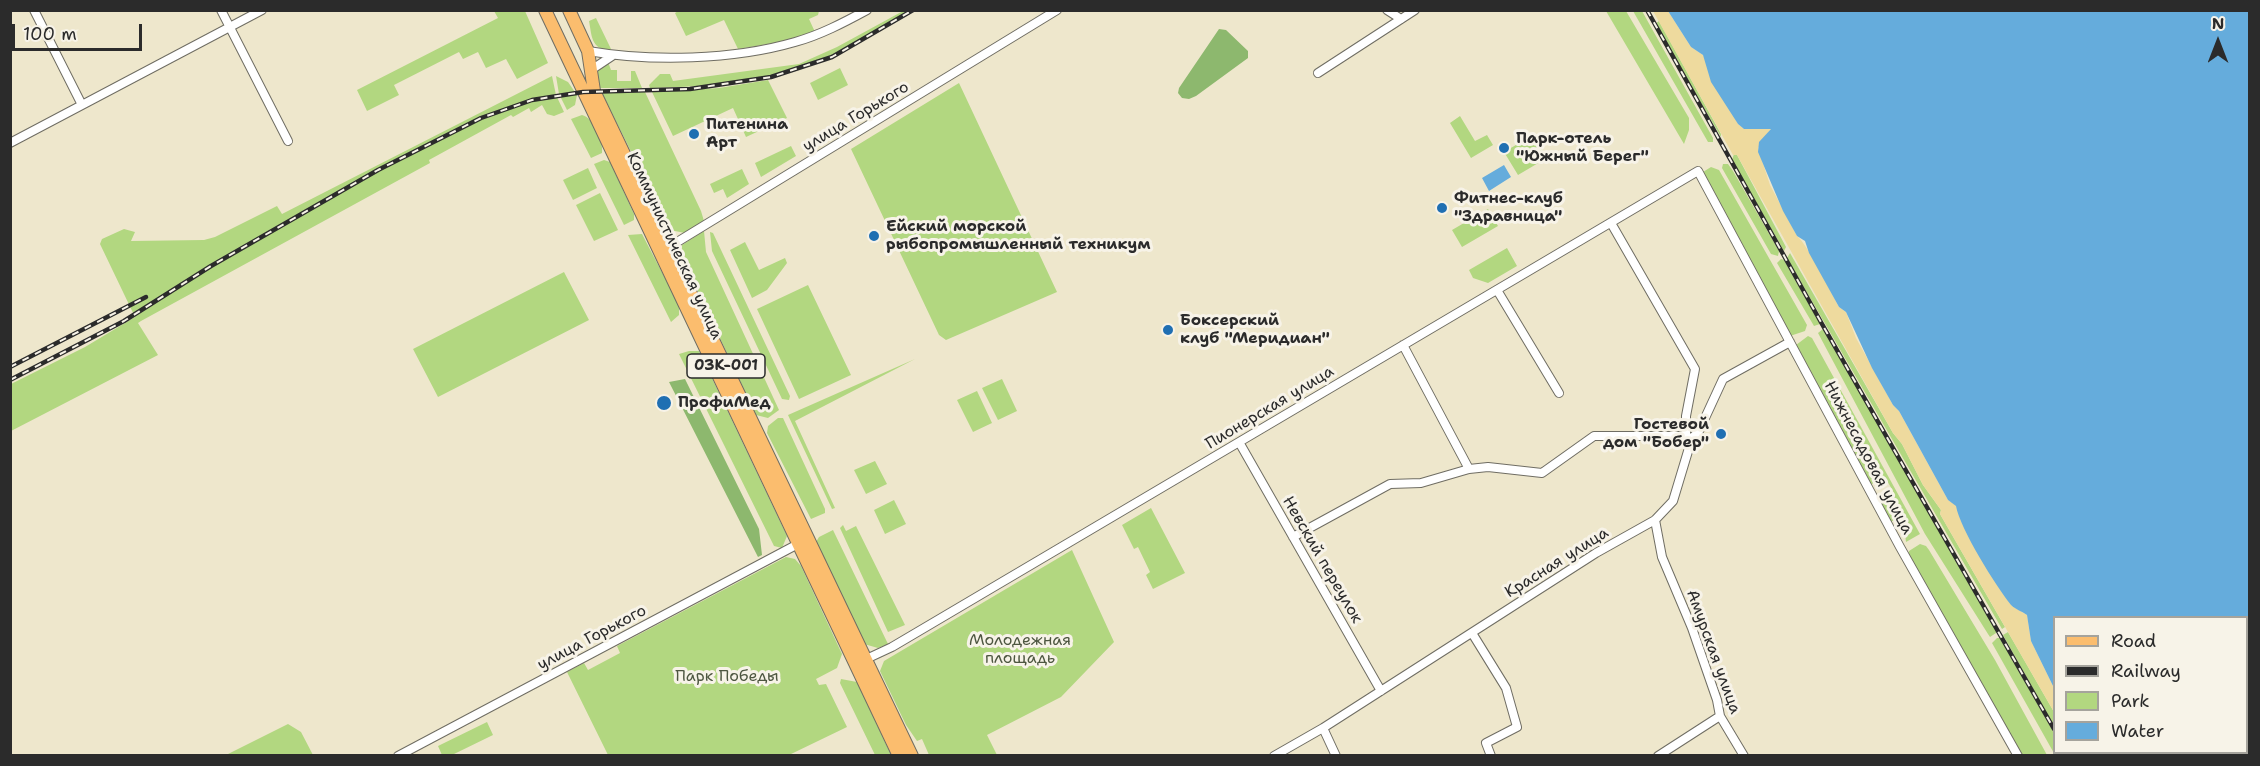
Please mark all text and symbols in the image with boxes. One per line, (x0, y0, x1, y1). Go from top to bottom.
scale bar (15, 12, 146, 50)
north arrow (2188, 12, 2248, 72)
text: N (2212, 13, 2224, 34)
text: 100 m (23, 22, 77, 46)
street label: улица Горького (799, 78, 913, 156)
place label: Питенина Арт (706, 115, 788, 153)
marker: Питенина Арт (687, 127, 701, 141)
place label: Парк-отель "Южный Берег" (1516, 129, 1649, 167)
marker: Парк-отель "Южный Берег" (1497, 141, 1511, 155)
street label: Коммунистическая улица (622, 149, 726, 343)
place label: Фитнес-клуб "Здравница" (1454, 189, 1563, 227)
marker: Фитнес-клуб "Здравница" (1435, 201, 1449, 215)
place label: Ейский морской рыбопромышленный техникум (886, 217, 1150, 255)
marker: Ейский морской рыбопромышленный техникум (867, 229, 881, 243)
place label: Боксерский клуб "Меридиан" (1180, 311, 1330, 349)
marker: Боксерский клуб "Меридиан" (1161, 323, 1175, 337)
road number: 03К-001 (687, 354, 765, 378)
street label: Пионерская улица (1202, 362, 1338, 454)
street label: Нижнесадовая улица (1819, 378, 1917, 538)
place label: ПрофиМед (678, 393, 771, 413)
marker: ПрофиМед (655, 394, 673, 412)
place label: Гостевой дом "Бобер" (1603, 415, 1709, 453)
marker: Гостевой дом "Бобер" (1714, 427, 1728, 441)
street label: Невский переулок (1278, 493, 1366, 627)
street label: Красная улица (1502, 524, 1612, 602)
street label: Амурская улица (1682, 587, 1744, 717)
street label: улица Горького (534, 601, 650, 675)
legend (2053, 616, 2248, 754)
text: Road (2111, 629, 2156, 653)
park label: Молодежная площадь (969, 631, 1071, 669)
text: Railway (2111, 659, 2181, 683)
park label: Парк Победы (675, 667, 779, 687)
text: Park (2111, 689, 2150, 713)
text: Water (2111, 719, 2164, 743)

